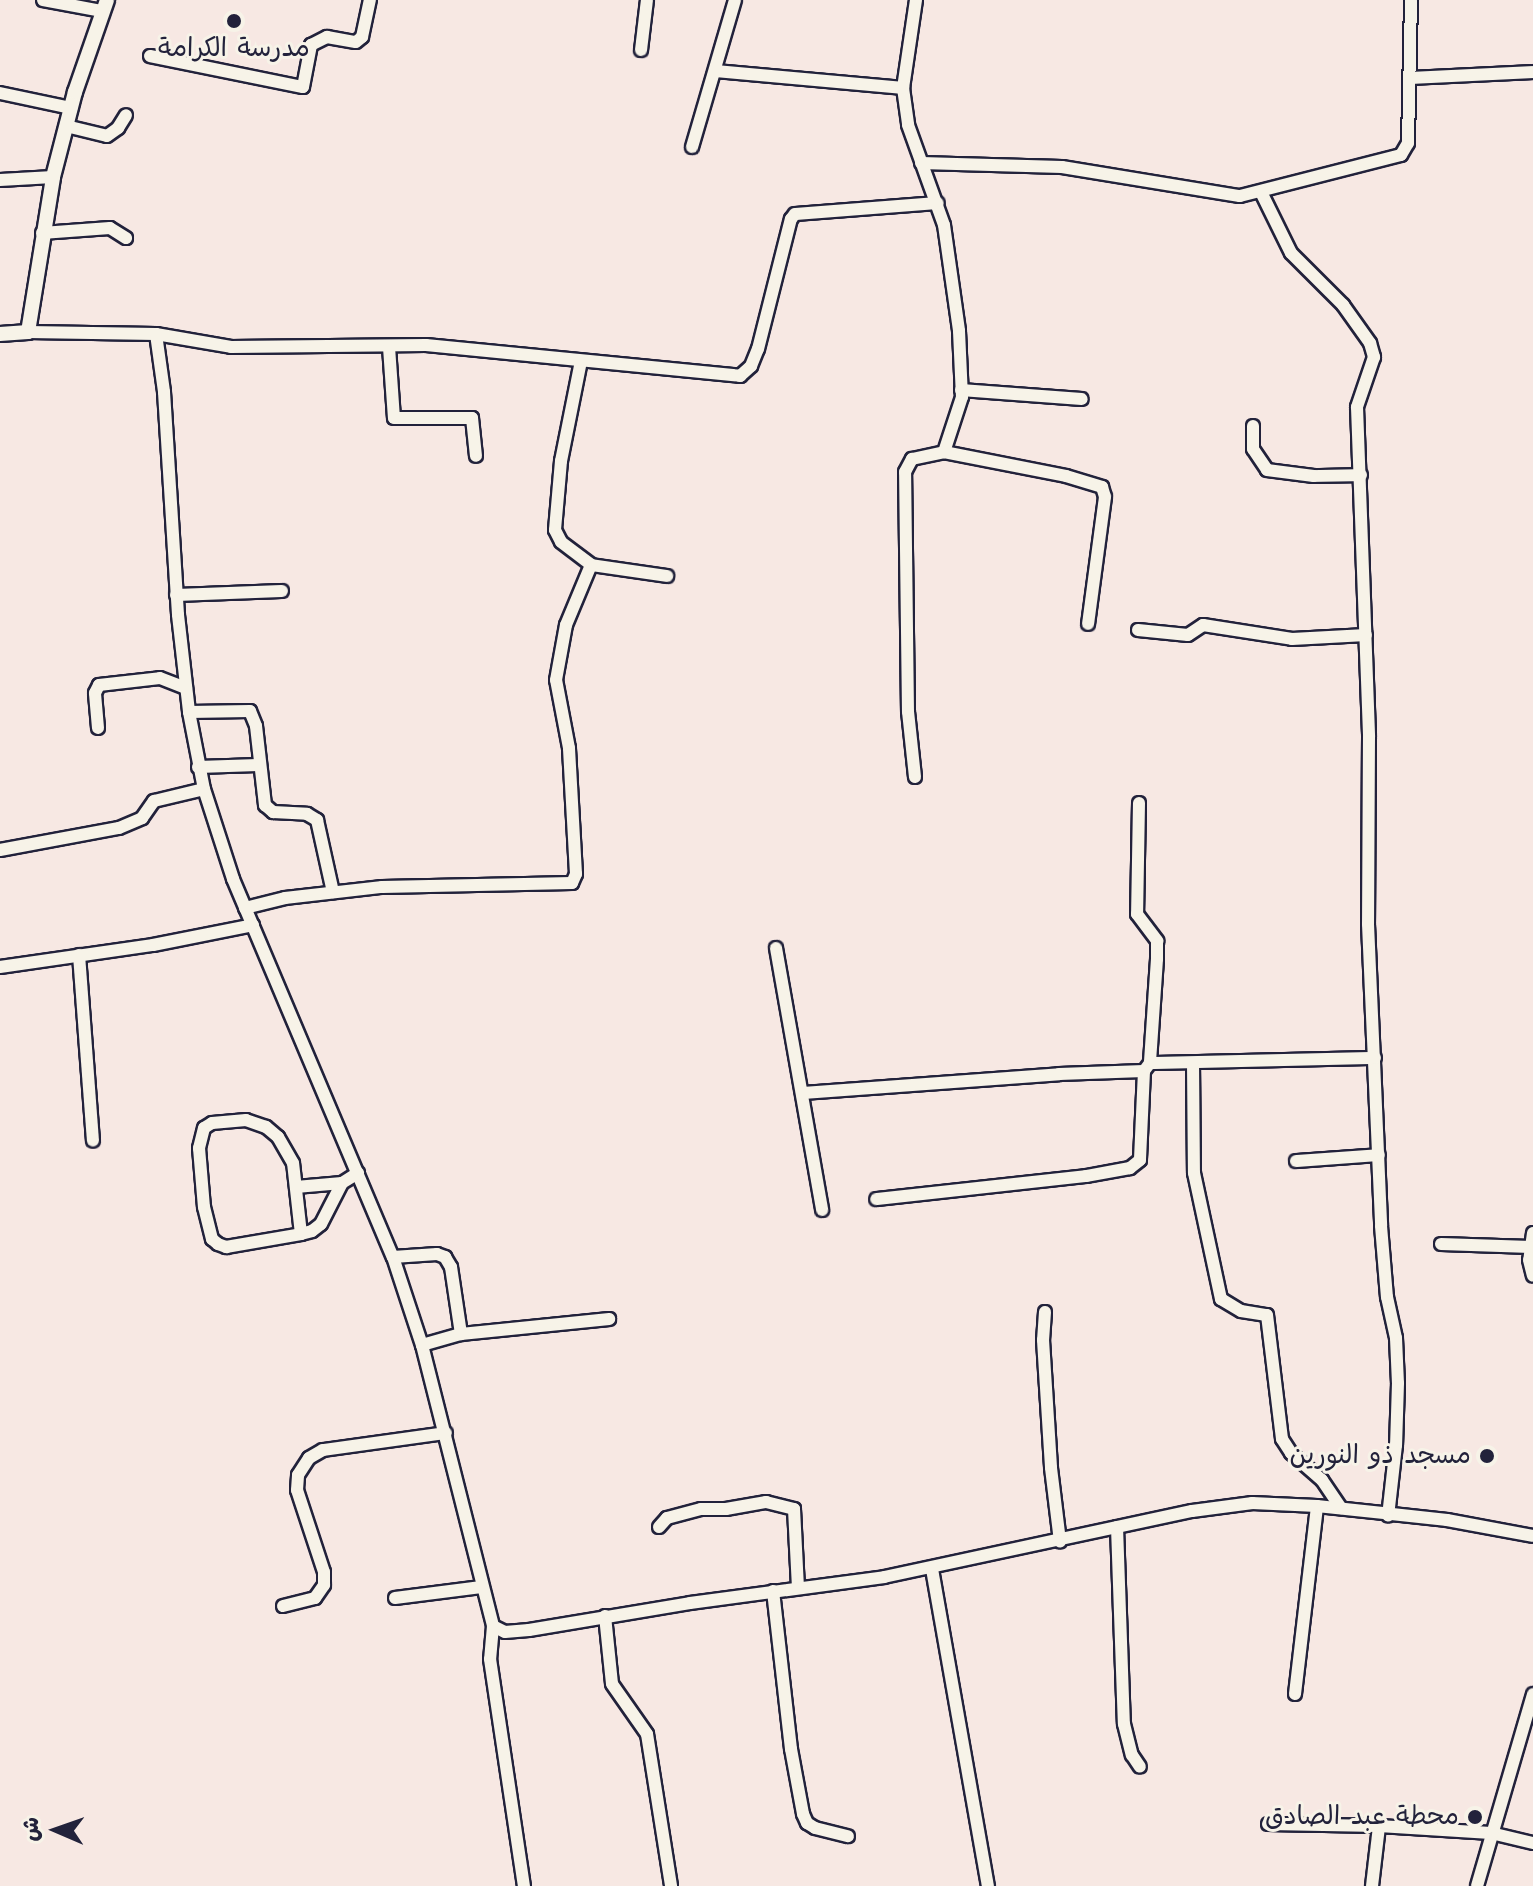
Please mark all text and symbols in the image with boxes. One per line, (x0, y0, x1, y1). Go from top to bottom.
marker: مدرسة الكرامة (225, 12, 243, 30)
place label: مدرسة الكرامة (158, 33, 310, 65)
place label: مسجد ذو النورين (1289, 1440, 1471, 1472)
marker: مسجد ذو النورين (1478, 1447, 1496, 1465)
north arrow (16, 1790, 96, 1870)
place label: محطة عبد الصادق (1265, 1801, 1459, 1833)
marker: محطة عبد الصادق (1466, 1808, 1484, 1826)
text: ش (16, 1817, 47, 1842)

